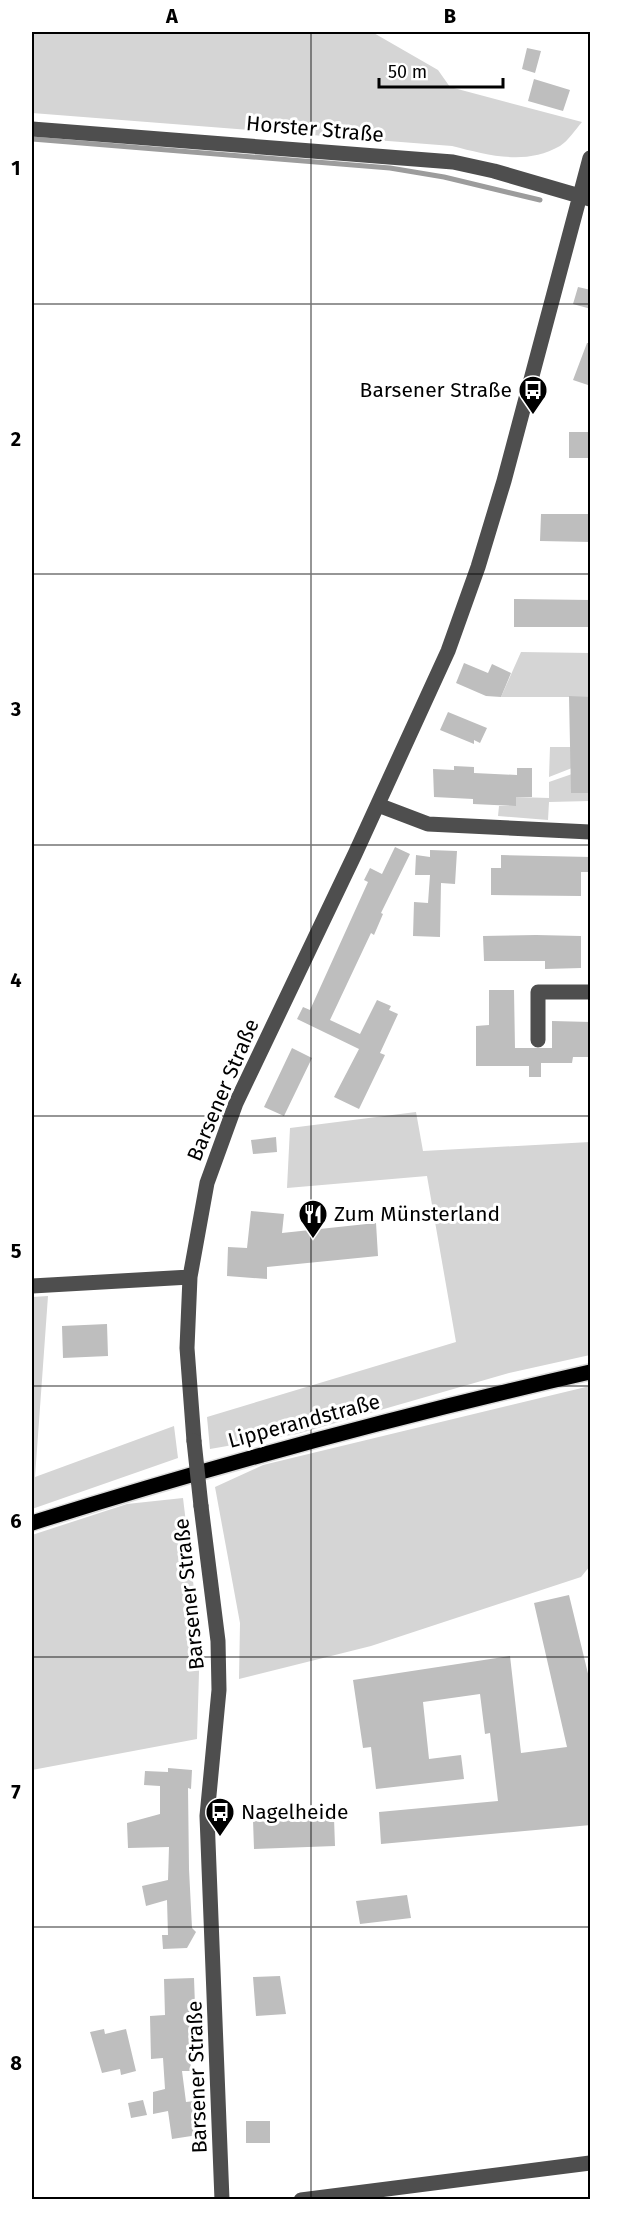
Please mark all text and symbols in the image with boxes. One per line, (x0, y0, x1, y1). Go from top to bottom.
text: A (165, 4, 179, 28)
text: B (444, 4, 456, 28)
scale bar (379, 51, 504, 89)
text: 50 m (388, 61, 427, 83)
street label: Horster Straße (245, 110, 385, 148)
text: 1 (11, 156, 21, 180)
bus stop icon: Barsener Straße (517, 374, 549, 416)
place label: Barsener Straße (360, 377, 512, 403)
text: 2 (11, 427, 21, 451)
text: 3 (10, 697, 21, 721)
text: 4 (10, 968, 22, 992)
street label: Barsener Straße (181, 1015, 265, 1165)
restaurant icon: Zum Münsterland (297, 1198, 329, 1240)
place label: Zum Münsterland (334, 1201, 500, 1227)
text: 5 (11, 1239, 22, 1263)
street label: Lipperandstraße (225, 1388, 383, 1454)
text: 6 (10, 1509, 22, 1533)
street label: Barsener Straße (168, 1517, 210, 1671)
text: 7 (11, 1780, 21, 1804)
bus stop icon: Nagelheide (204, 1796, 236, 1838)
place label: Nagelheide (241, 1799, 348, 1825)
street label: Barsener Straße (181, 2000, 213, 2154)
text: 8 (10, 2051, 22, 2075)

